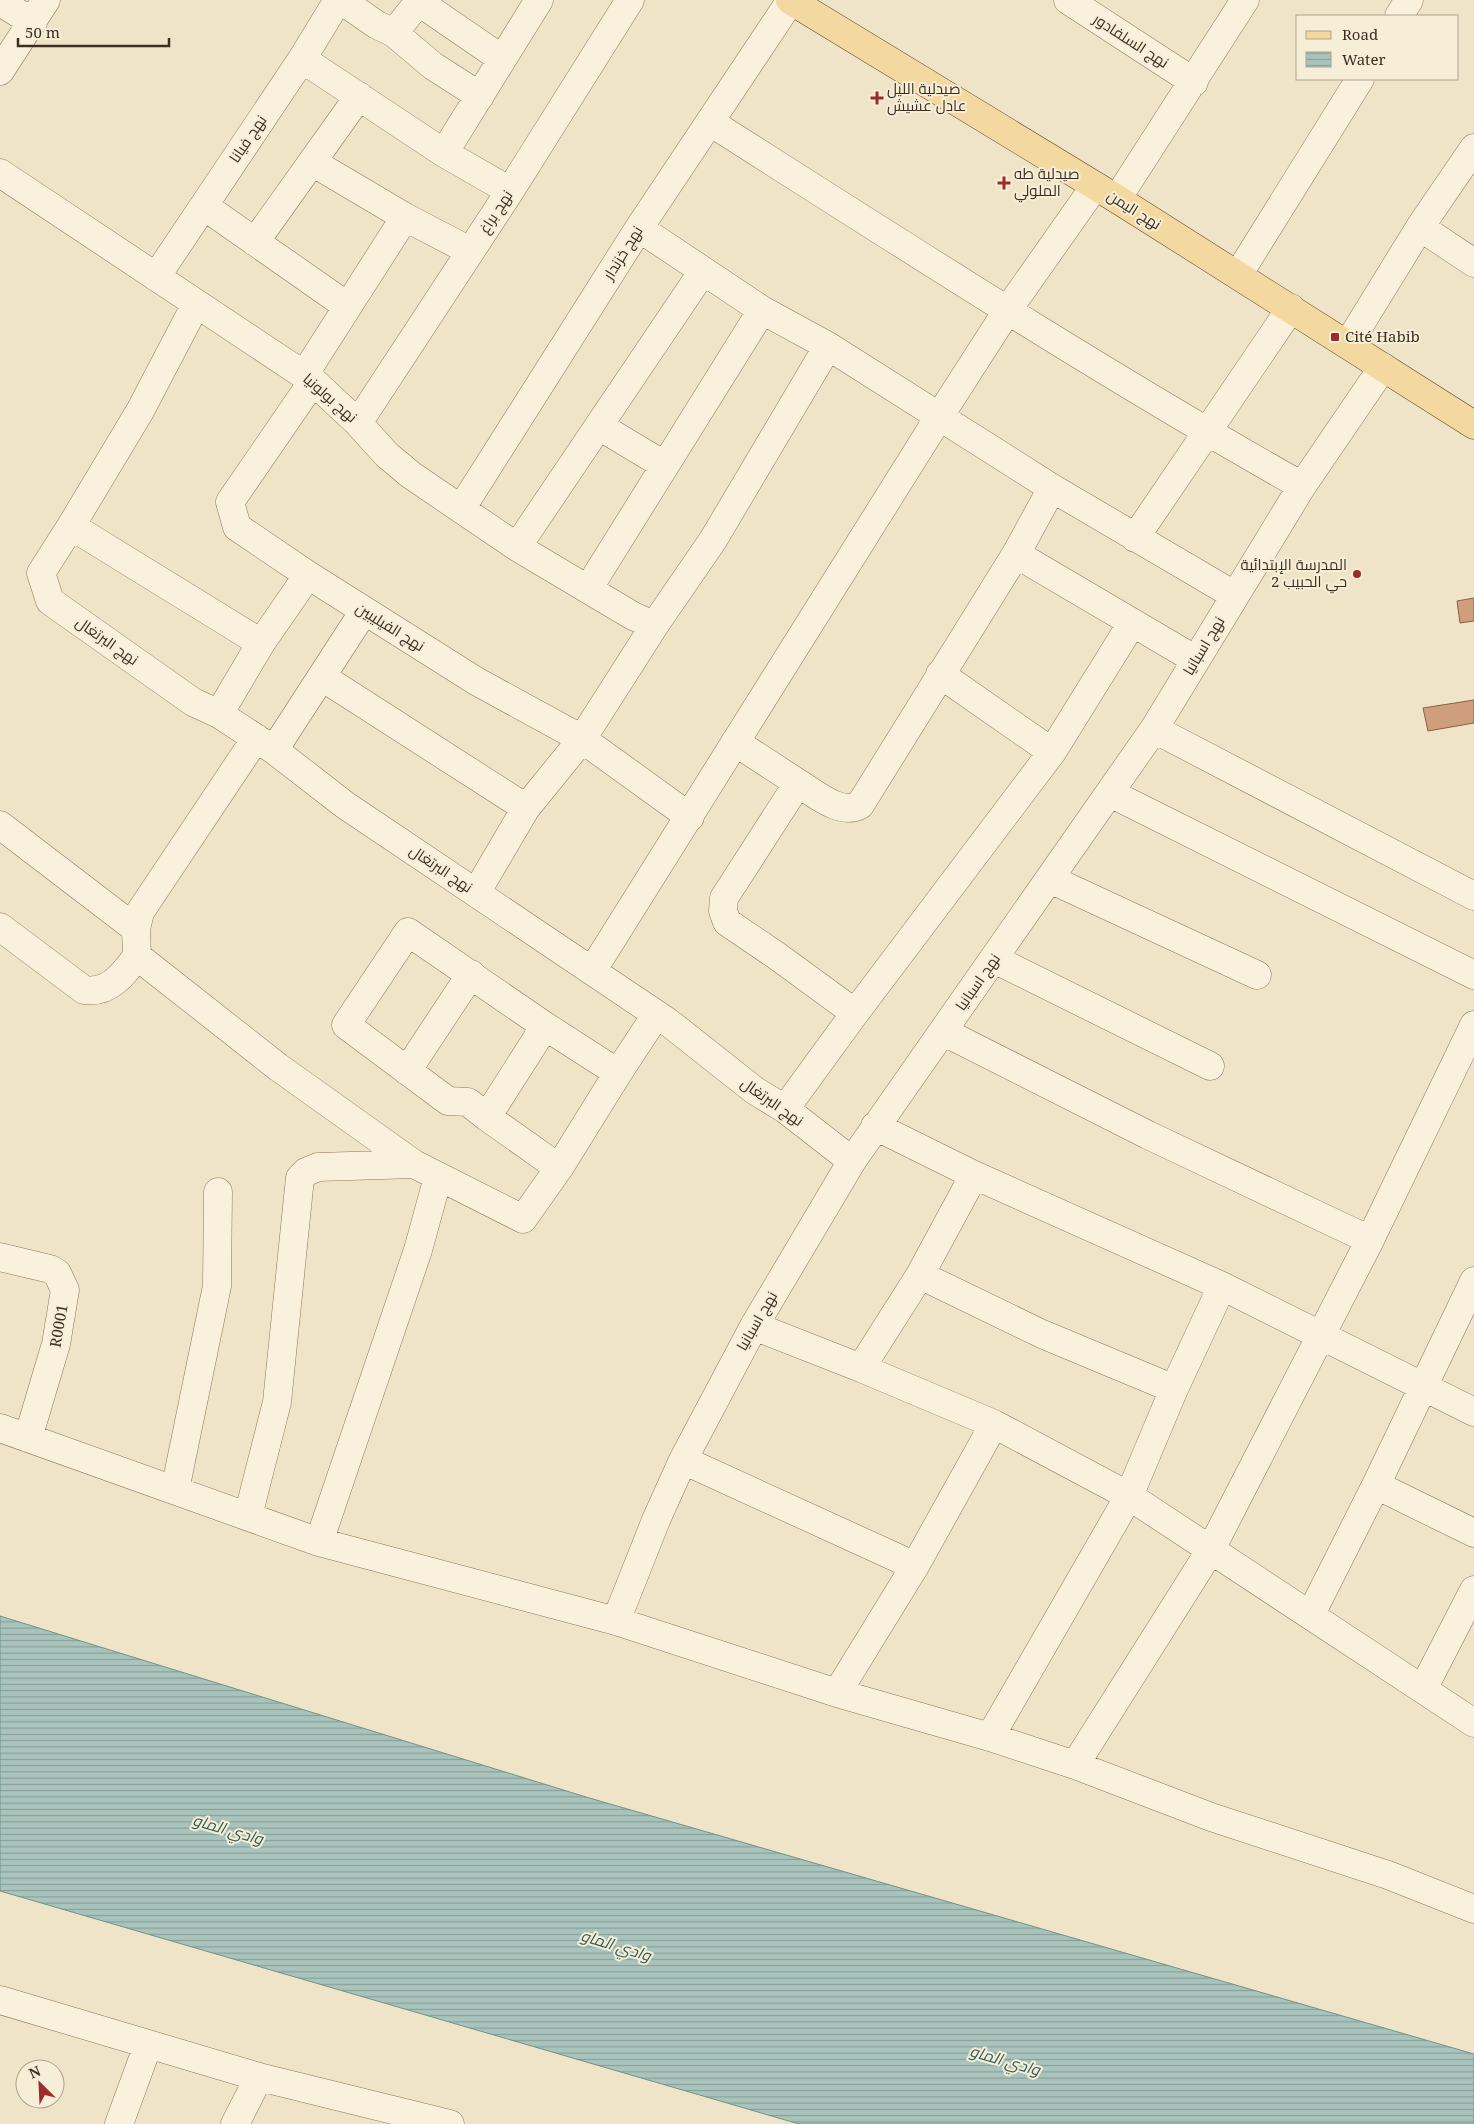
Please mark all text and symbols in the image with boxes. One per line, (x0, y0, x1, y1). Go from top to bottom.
street label: نهج السلفادور (1088, 8, 1173, 74)
scale bar (18, 15, 169, 47)
legend (1296, 15, 1459, 80)
text: 50 m (25, 22, 60, 42)
text: Road (1342, 24, 1378, 44)
text: Water (1342, 49, 1385, 69)
place label: صيدلية الليل عادل عشيش (887, 78, 966, 116)
marker: صيدلية الليل عادل عشيش (871, 92, 883, 104)
street label: نهج فيانا (224, 111, 272, 167)
place label: صيدلية طه الملولي (1014, 163, 1080, 203)
marker: صيدلية طه الملولي (998, 177, 1010, 189)
street label: نهج اليمن (1103, 185, 1165, 235)
street label: نهج براغ (474, 186, 518, 238)
street label: نهج خزندار (597, 222, 648, 285)
place label: Cité Habib (1345, 326, 1420, 346)
marker: Cité Habib (1329, 331, 1341, 343)
street label: نهج بولونيا (298, 368, 362, 428)
place label: المدرسة الإبتدائية حي الحبيب 2 (1241, 554, 1347, 594)
marker: المدرسة الإبتدائية حي الحبيب 2 (1351, 568, 1363, 580)
street label: نهج الفيليبين (351, 597, 429, 657)
street label: نهج البرتغال (71, 611, 143, 671)
street label: نهج اسبانيا (1178, 612, 1230, 680)
street label: نهج البرتغال (405, 840, 477, 898)
street label: نهج اسبانيا (950, 949, 1006, 1015)
street label: نهج البرتغال (736, 1072, 808, 1132)
street label: نهج اسبانيا (731, 1287, 783, 1355)
street label: R0001 (44, 1303, 72, 1349)
water label: وادي الماو (190, 1808, 267, 1852)
water label: وادي الماو (578, 1924, 655, 1968)
water label: وادي الماو (967, 2039, 1044, 2083)
north arrow (15, 2059, 65, 2109)
text: N (26, 2061, 43, 2083)

